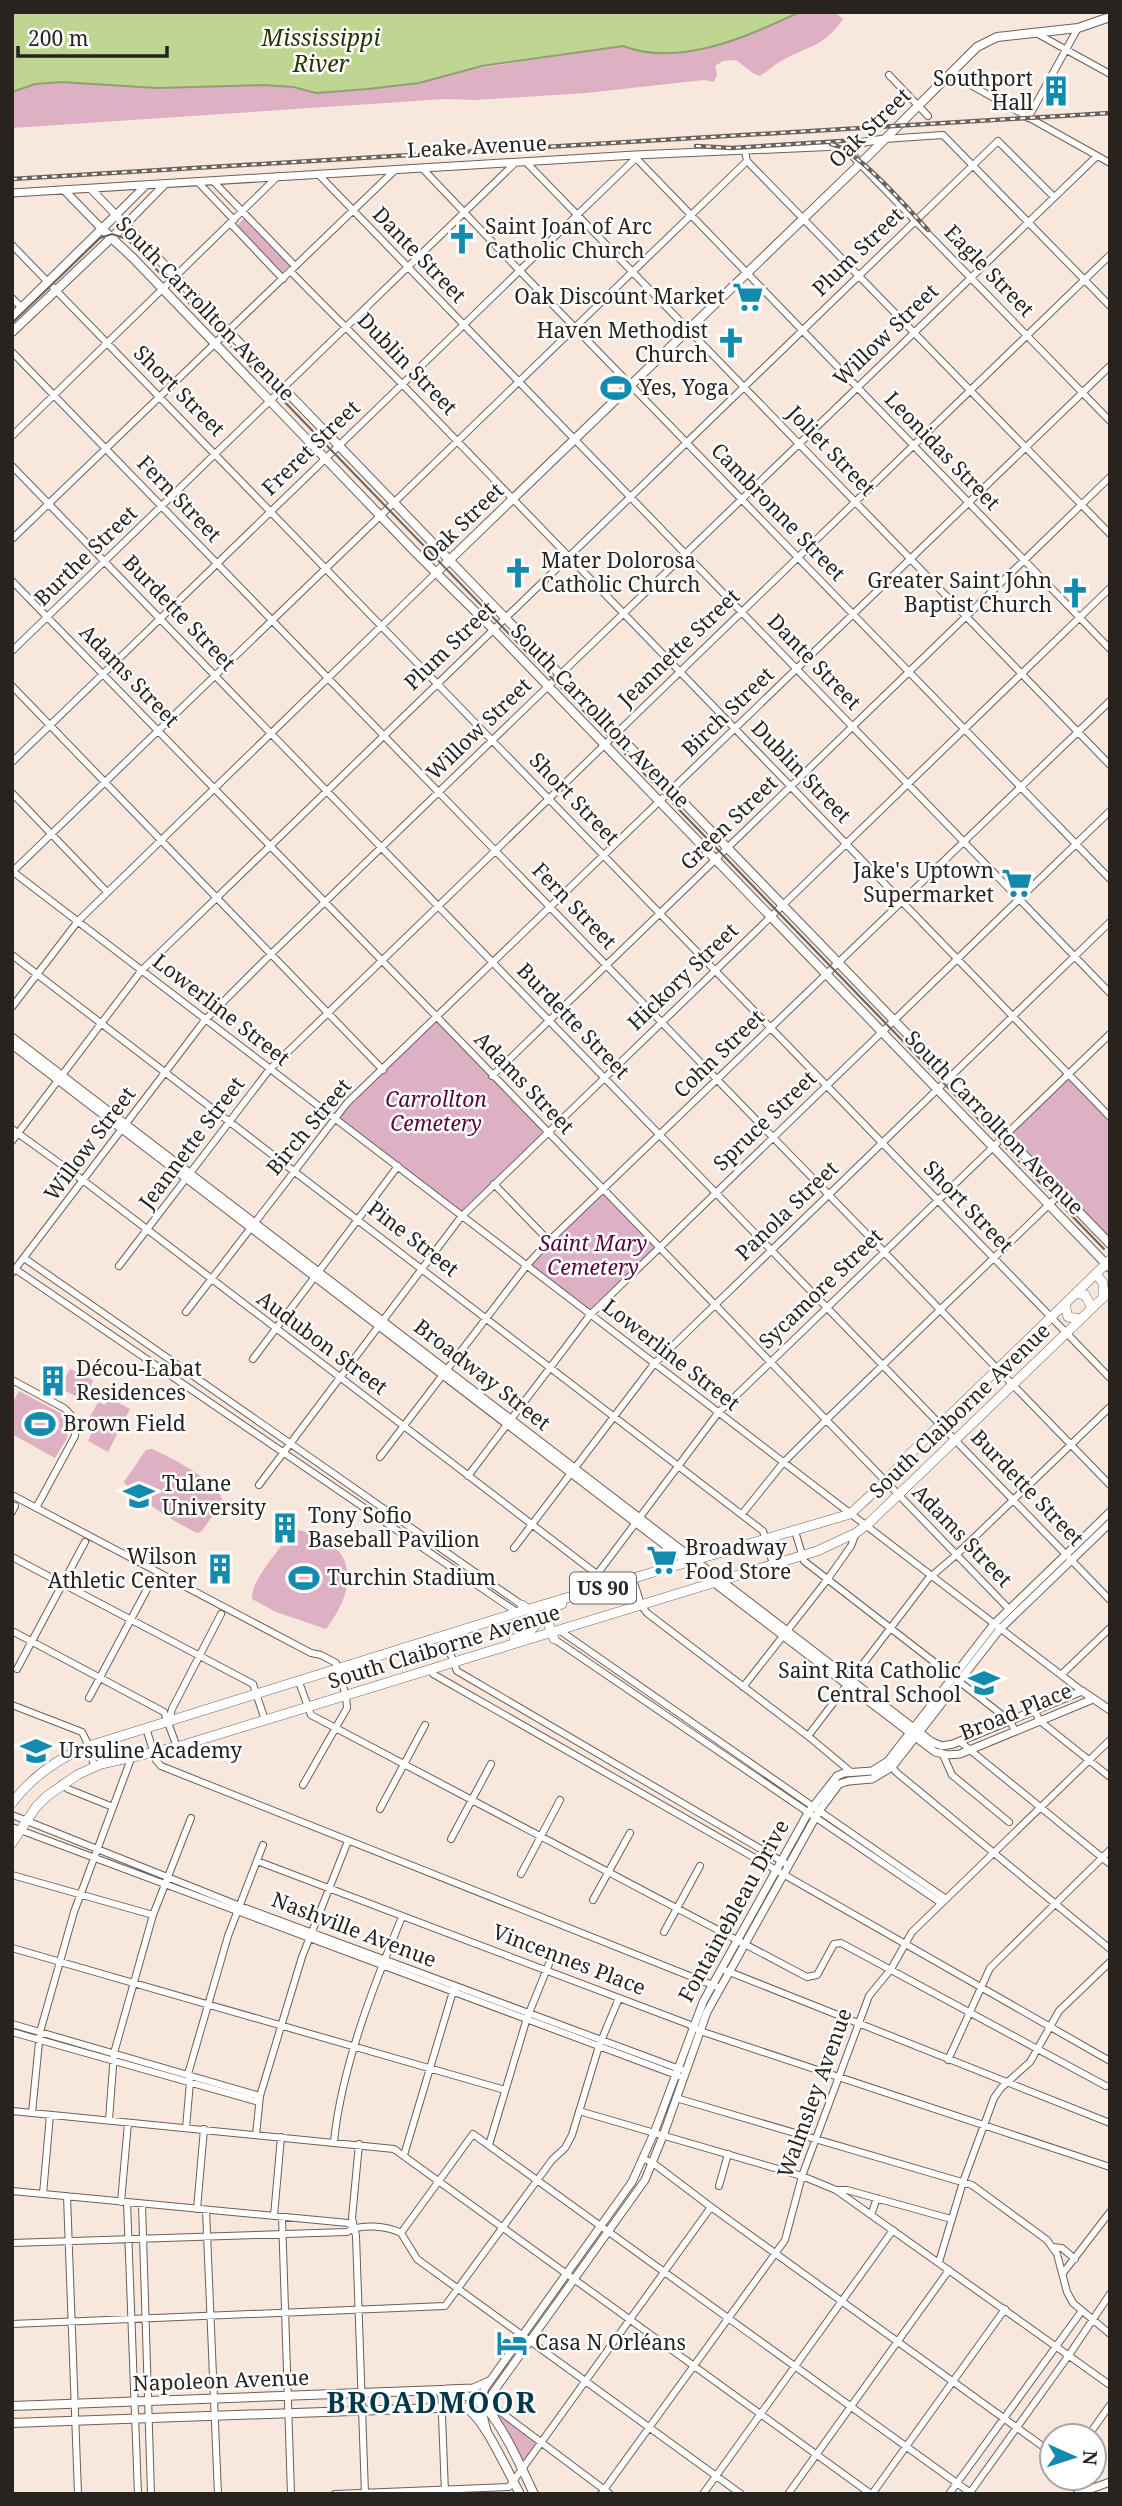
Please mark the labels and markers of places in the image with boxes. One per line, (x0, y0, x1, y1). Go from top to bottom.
place label: Southport Hall (933, 64, 1033, 116)
building icon: Southport Hall (1039, 74, 1073, 108)
place label: Saint Joan of Arc Catholic Church (485, 212, 652, 264)
church icon: Saint Joan of Arc Catholic Church (445, 222, 479, 256)
supermarket icon: Oak Discount Market (731, 280, 765, 314)
place label: Oak Discount Market (514, 282, 725, 310)
place label: Haven Methodist Church (537, 316, 708, 368)
church icon: Haven Methodist Church (714, 326, 748, 360)
sports icon: Yes, Yoga (599, 371, 633, 405)
place label: Yes, Yoga (638, 373, 729, 401)
place label: Mater Dolorosa Catholic Church (541, 546, 701, 598)
church icon: Mater Dolorosa Catholic Church (501, 556, 535, 590)
place label: Greater Saint John Baptist Church (867, 566, 1052, 618)
church icon: Greater Saint John Baptist Church (1058, 576, 1092, 610)
place label: Jake's Uptown Supermarket (852, 856, 994, 908)
supermarket icon: Jake's Uptown Supermarket (1000, 866, 1034, 900)
place label: Décou-Labat Residences (76, 1354, 202, 1406)
building icon: Décou-Labat Residences (36, 1364, 70, 1398)
sports icon: Brown Field (23, 1407, 57, 1441)
place label: Brown Field (63, 1409, 186, 1437)
place label: Tulane University (162, 1469, 266, 1521)
school or university icon: Tulane University (122, 1479, 156, 1513)
place label: Tony Sofio Baseball Pavilion (308, 1501, 480, 1553)
building icon: Tony Sofio Baseball Pavilion (268, 1511, 302, 1545)
place label: Broadway Food Store (685, 1533, 791, 1585)
place label: Wilson Athletic Center (48, 1542, 197, 1594)
supermarket icon: Broadway Food Store (645, 1543, 679, 1577)
building icon: Wilson Athletic Center (203, 1552, 237, 1586)
sports icon: Turchin Stadium (287, 1561, 321, 1595)
place label: Turchin Stadium (327, 1563, 496, 1591)
place label: Saint Rita Catholic Central School (778, 1656, 961, 1708)
school or university icon: Saint Rita Catholic Central School (967, 1666, 1001, 1700)
school or university icon: Ursuline Academy (19, 1734, 53, 1768)
place label: Ursuline Academy (59, 1736, 242, 1764)
hotel icon: Casa N Orléans (495, 2326, 529, 2360)
place label: Casa N Orléans (535, 2328, 686, 2356)

